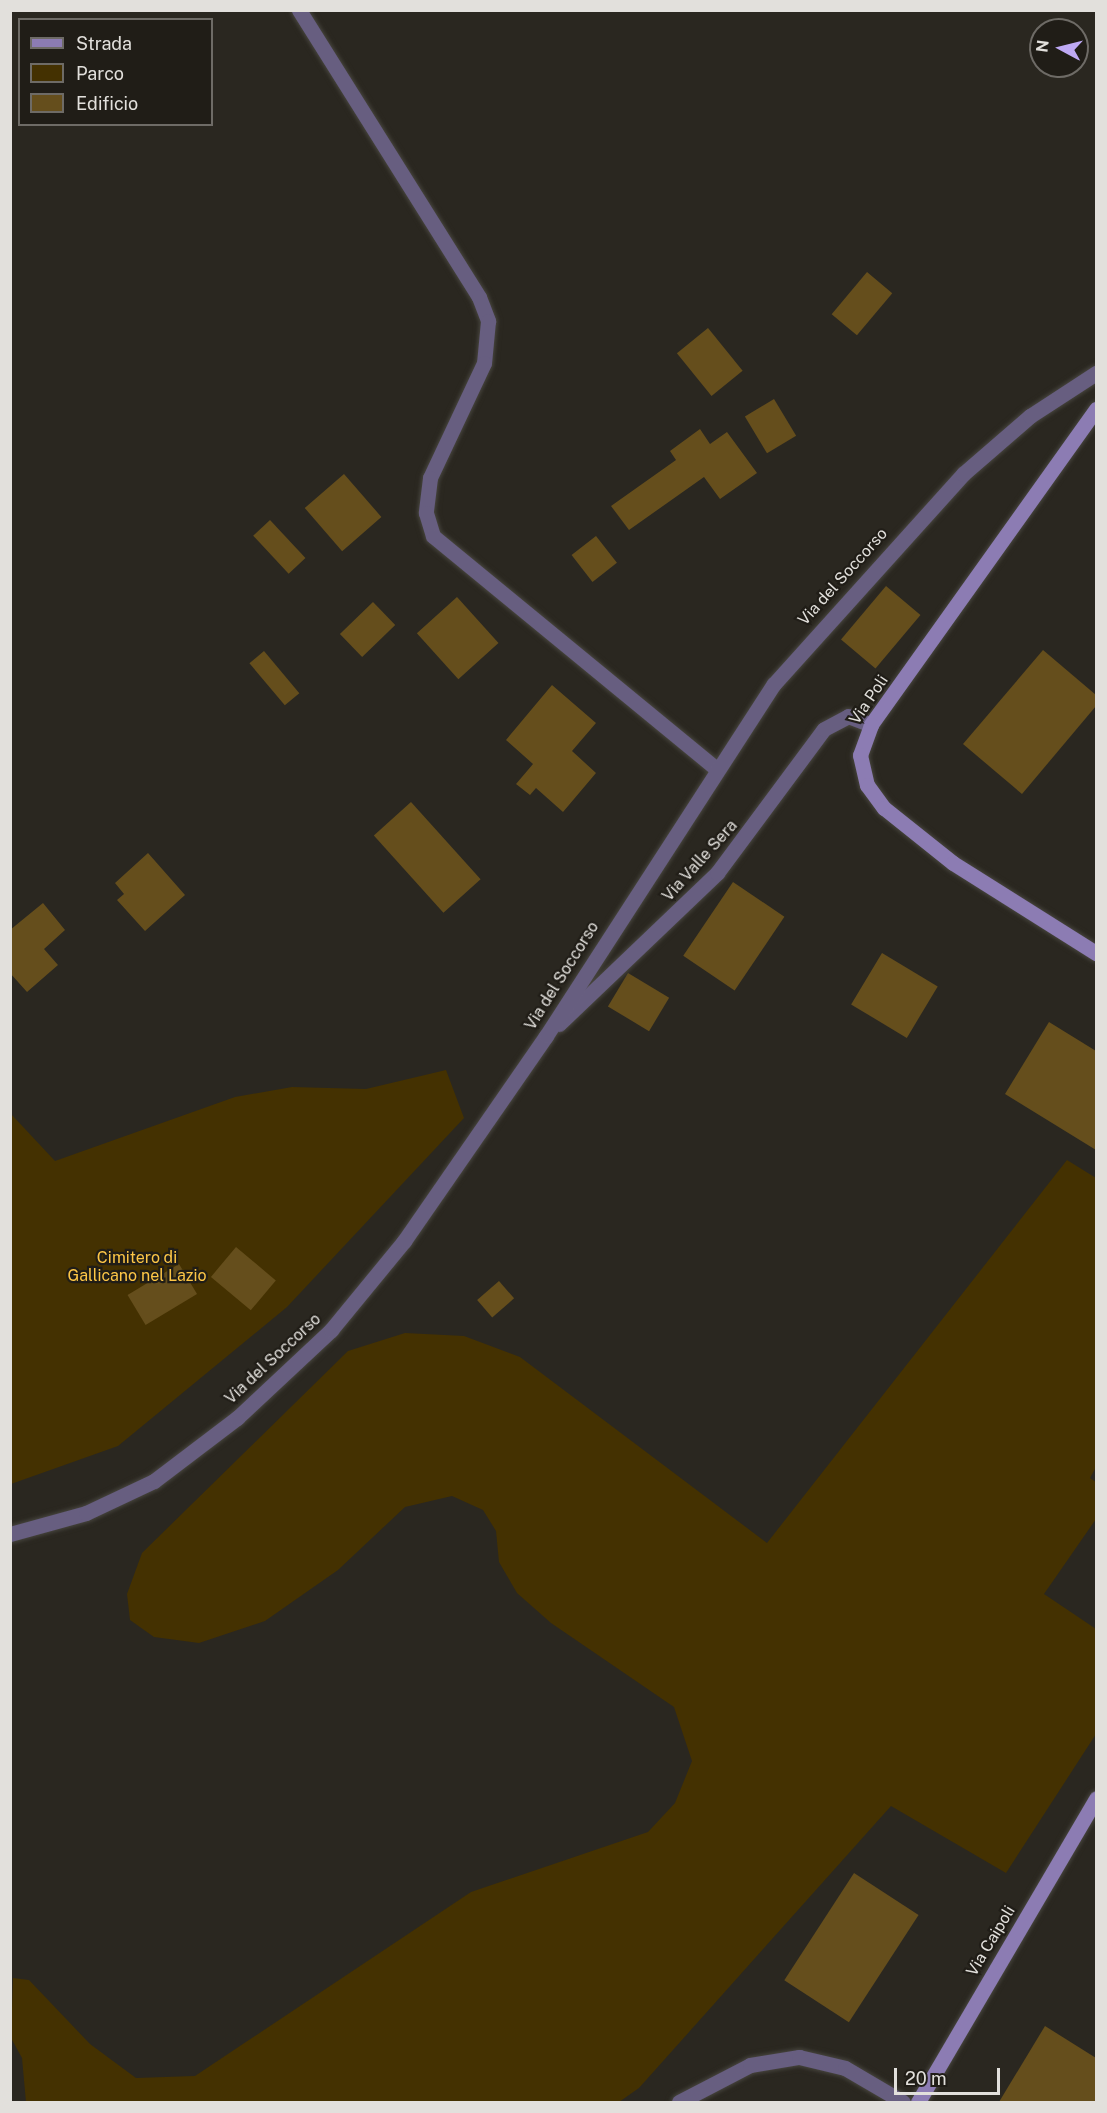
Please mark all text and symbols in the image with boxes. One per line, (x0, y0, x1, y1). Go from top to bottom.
legend (18, 18, 213, 126)
north arrow (1029, 18, 1089, 78)
text: Strada (76, 33, 132, 54)
text: N (1032, 39, 1053, 53)
text: Parco (76, 63, 124, 84)
text: Edificio (76, 93, 138, 114)
street label: Via del Soccorso (794, 524, 892, 630)
street label: Via Poli (846, 672, 892, 728)
street label: Via Valle Sera (658, 816, 742, 906)
street label: Via del Soccorso (521, 918, 603, 1034)
park label: Cimitero di Gallicano nel Lazio (67, 1248, 207, 1286)
street label: Via del Soccorso (221, 1310, 325, 1408)
street label: Via Caipoli (963, 1902, 1019, 1980)
scale bar (897, 2056, 1004, 2094)
text: 20 m (905, 2068, 947, 2089)

